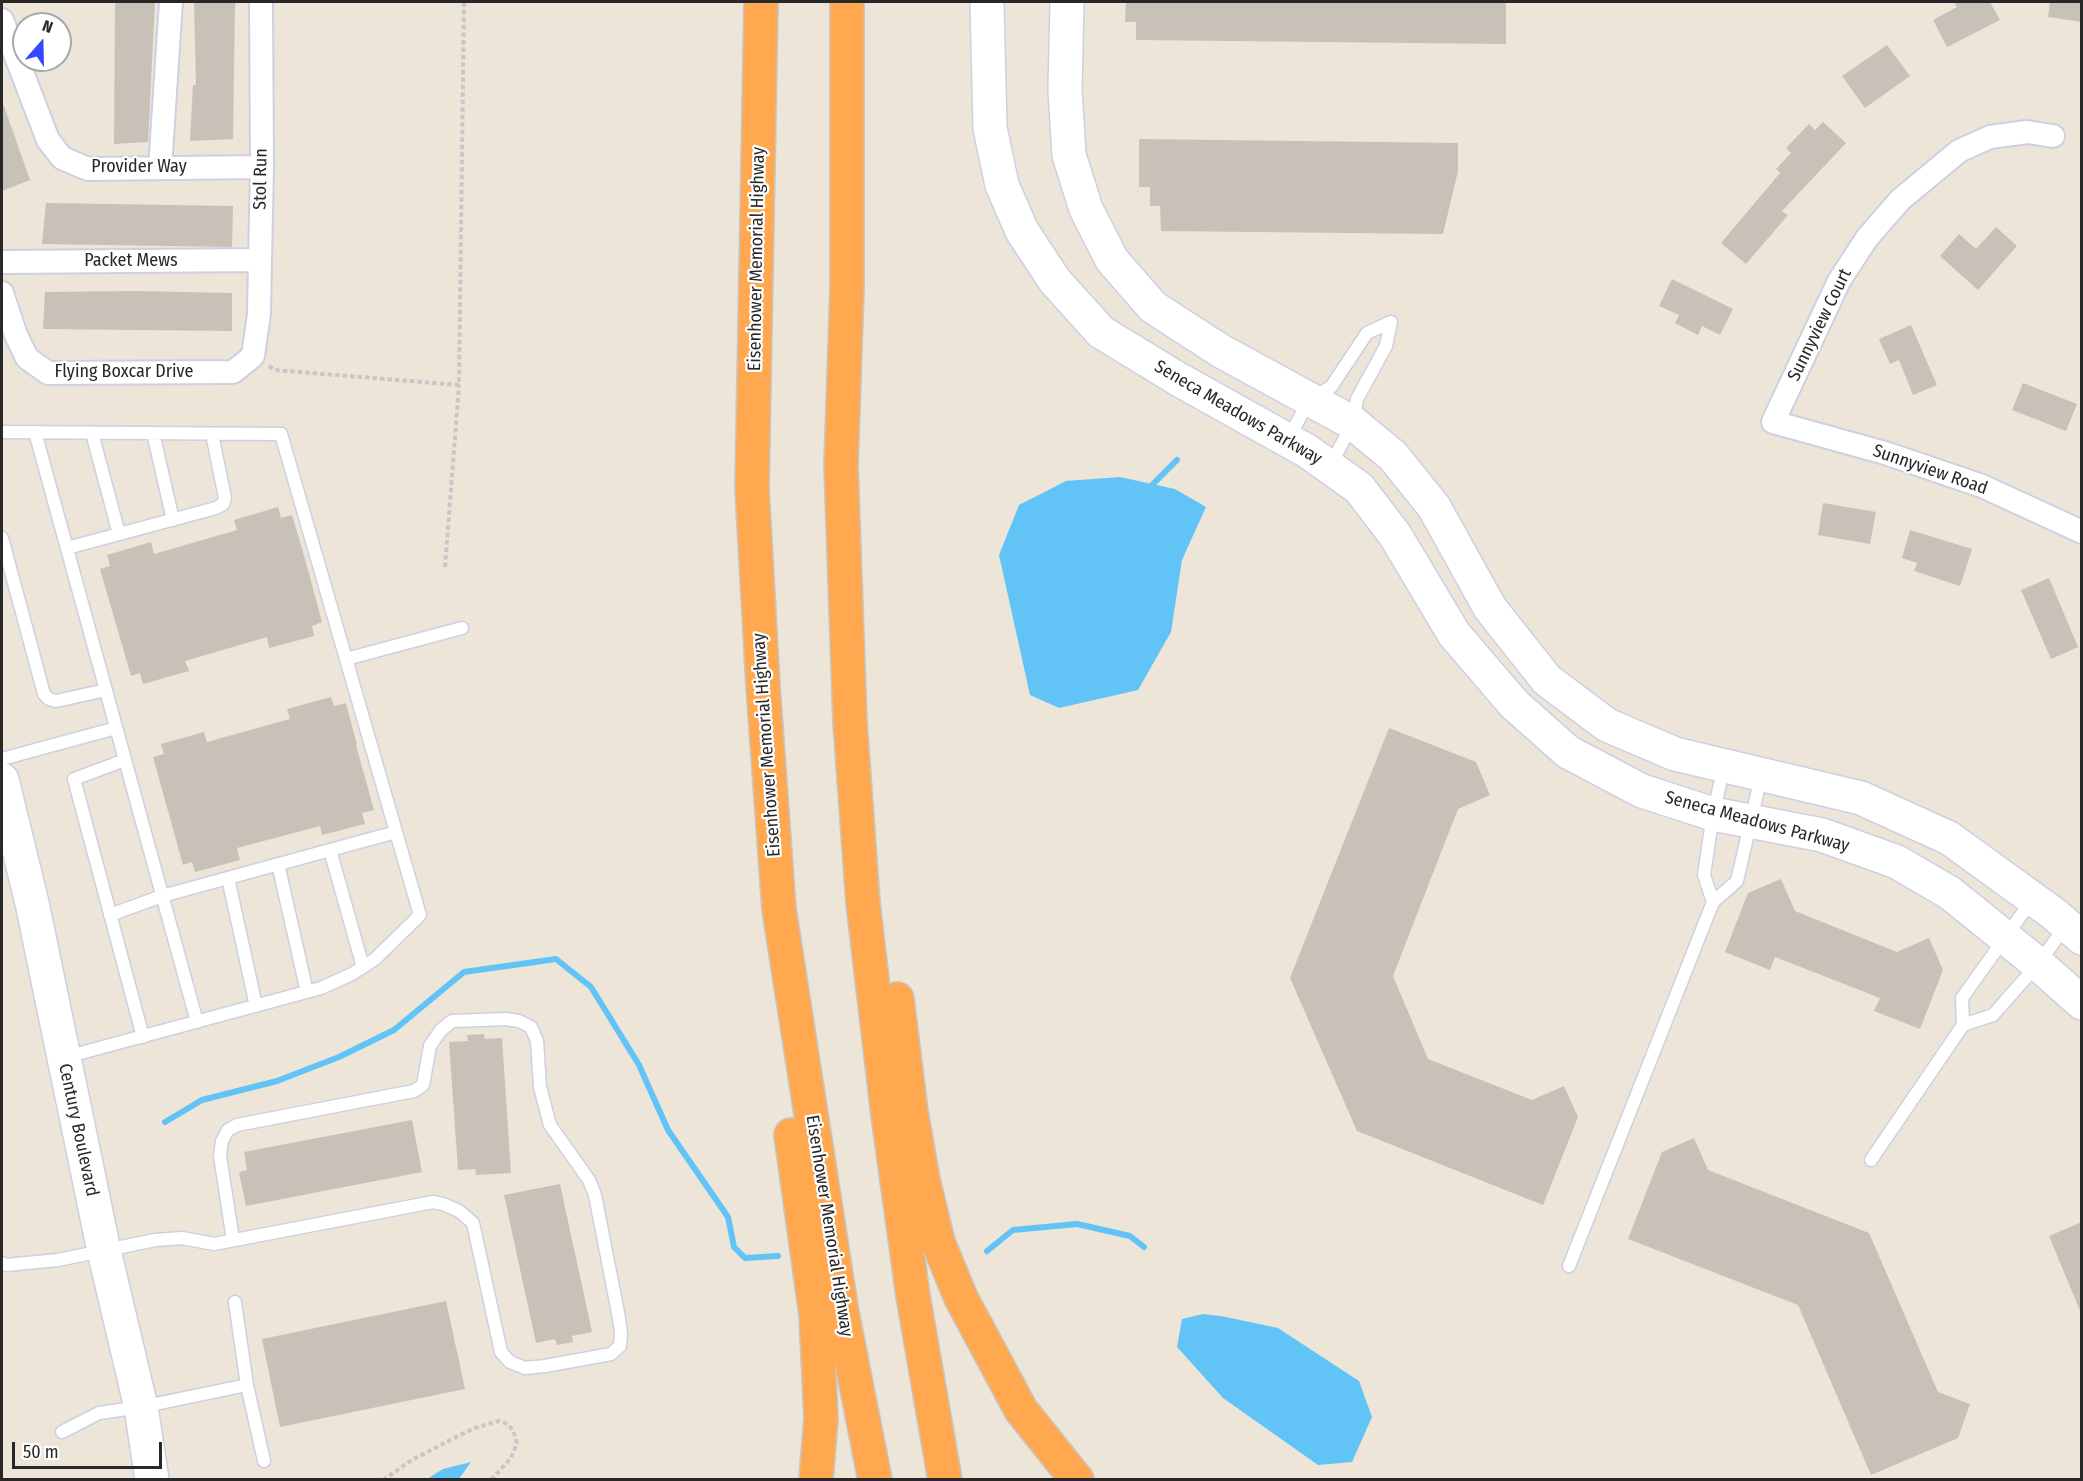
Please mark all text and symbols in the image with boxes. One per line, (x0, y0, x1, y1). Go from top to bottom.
north arrow (12, 12, 72, 72)
text: N (40, 16, 55, 37)
street label: Eisenhower Memorial Highway (744, 147, 770, 371)
street label: Stol Run (250, 148, 272, 210)
street label: Provider Way (91, 156, 187, 178)
street label: Packet Mews (84, 250, 178, 272)
street label: Sunnyview Court (1783, 265, 1857, 385)
street label: Seneca Meadows Parkway (1150, 356, 1326, 470)
street label: Flying Boxcar Drive (55, 361, 193, 383)
street label: Sunnyview Road (1870, 440, 1990, 500)
street label: Eisenhower Memorial Highway (748, 632, 786, 858)
street label: Seneca Meadows Parkway (1662, 787, 1852, 857)
street label: Century Boulevard (53, 1062, 103, 1198)
street label: Eisenhower Memorial Highway (801, 1114, 857, 1338)
scale bar (15, 1430, 165, 1468)
text: 50 m (23, 1441, 59, 1463)

